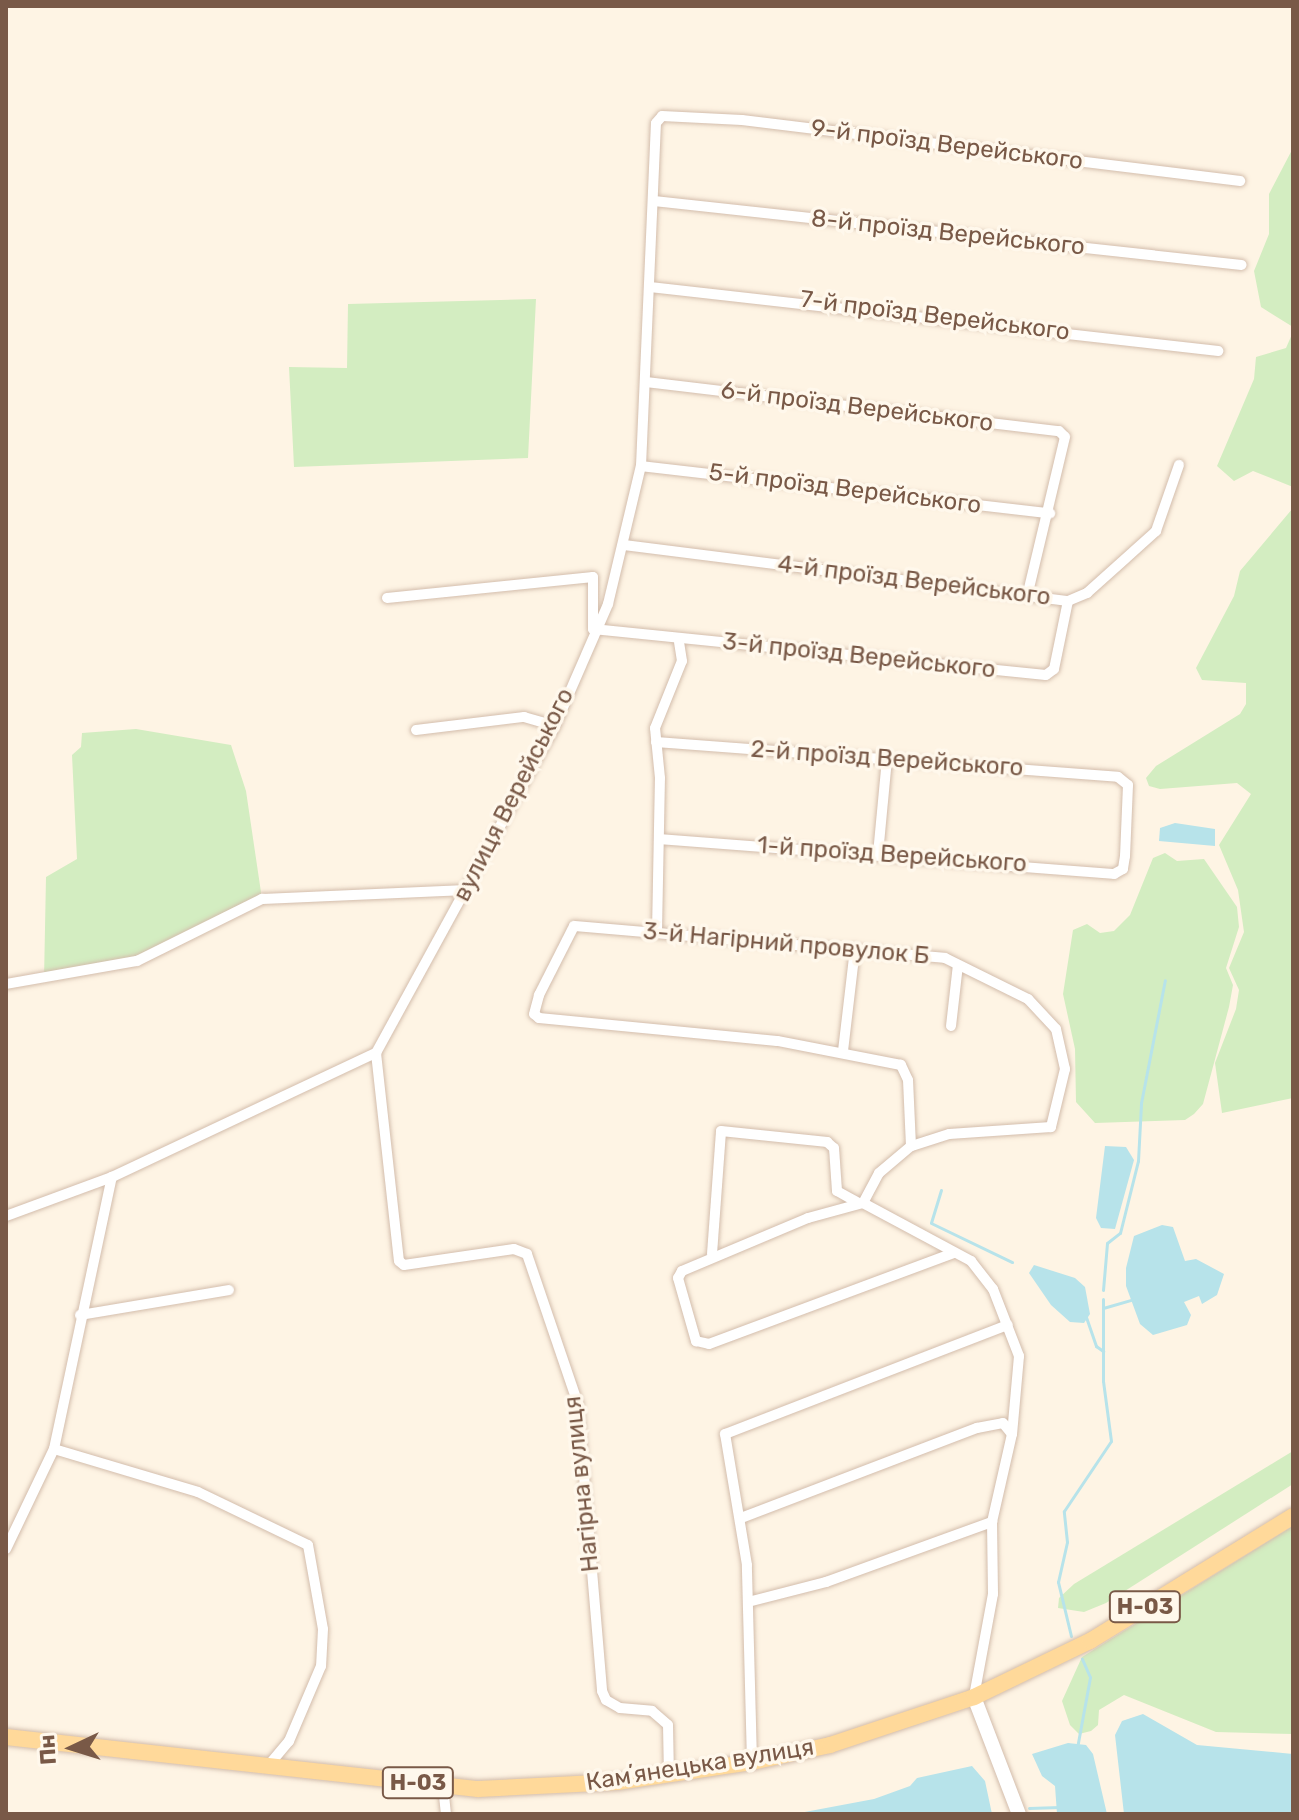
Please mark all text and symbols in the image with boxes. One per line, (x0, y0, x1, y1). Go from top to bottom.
street label: 9-й проїзд Верейського (809, 114, 1085, 176)
street label: 8-й проїзд Верейського (810, 204, 1086, 262)
street label: 7-й проїзд Верейського (799, 285, 1071, 347)
street label: 6-й проїзд Верейського (719, 376, 995, 438)
street label: 5-й проїзд Верейського (707, 458, 983, 520)
street label: 4-й проїзд Верейського (776, 550, 1052, 612)
street label: 3-й проїзд Верейського (721, 627, 997, 685)
street label: вулиця Верейського (448, 684, 580, 906)
street label: 2-й проїзд Верейського (750, 735, 1024, 783)
street label: 1-й проїзд Верейського (756, 831, 1028, 879)
street label: 3-й Нагірний провулок Б (642, 917, 930, 971)
street label: Нагірна вулиця (558, 1395, 606, 1573)
road number: Н-03 (1107, 1589, 1183, 1625)
north arrow (32, 1708, 112, 1788)
street label: Камʼянецька вулиця (584, 1733, 816, 1797)
text: Пн (33, 1734, 62, 1766)
road number: Н-03 (380, 1765, 456, 1801)

